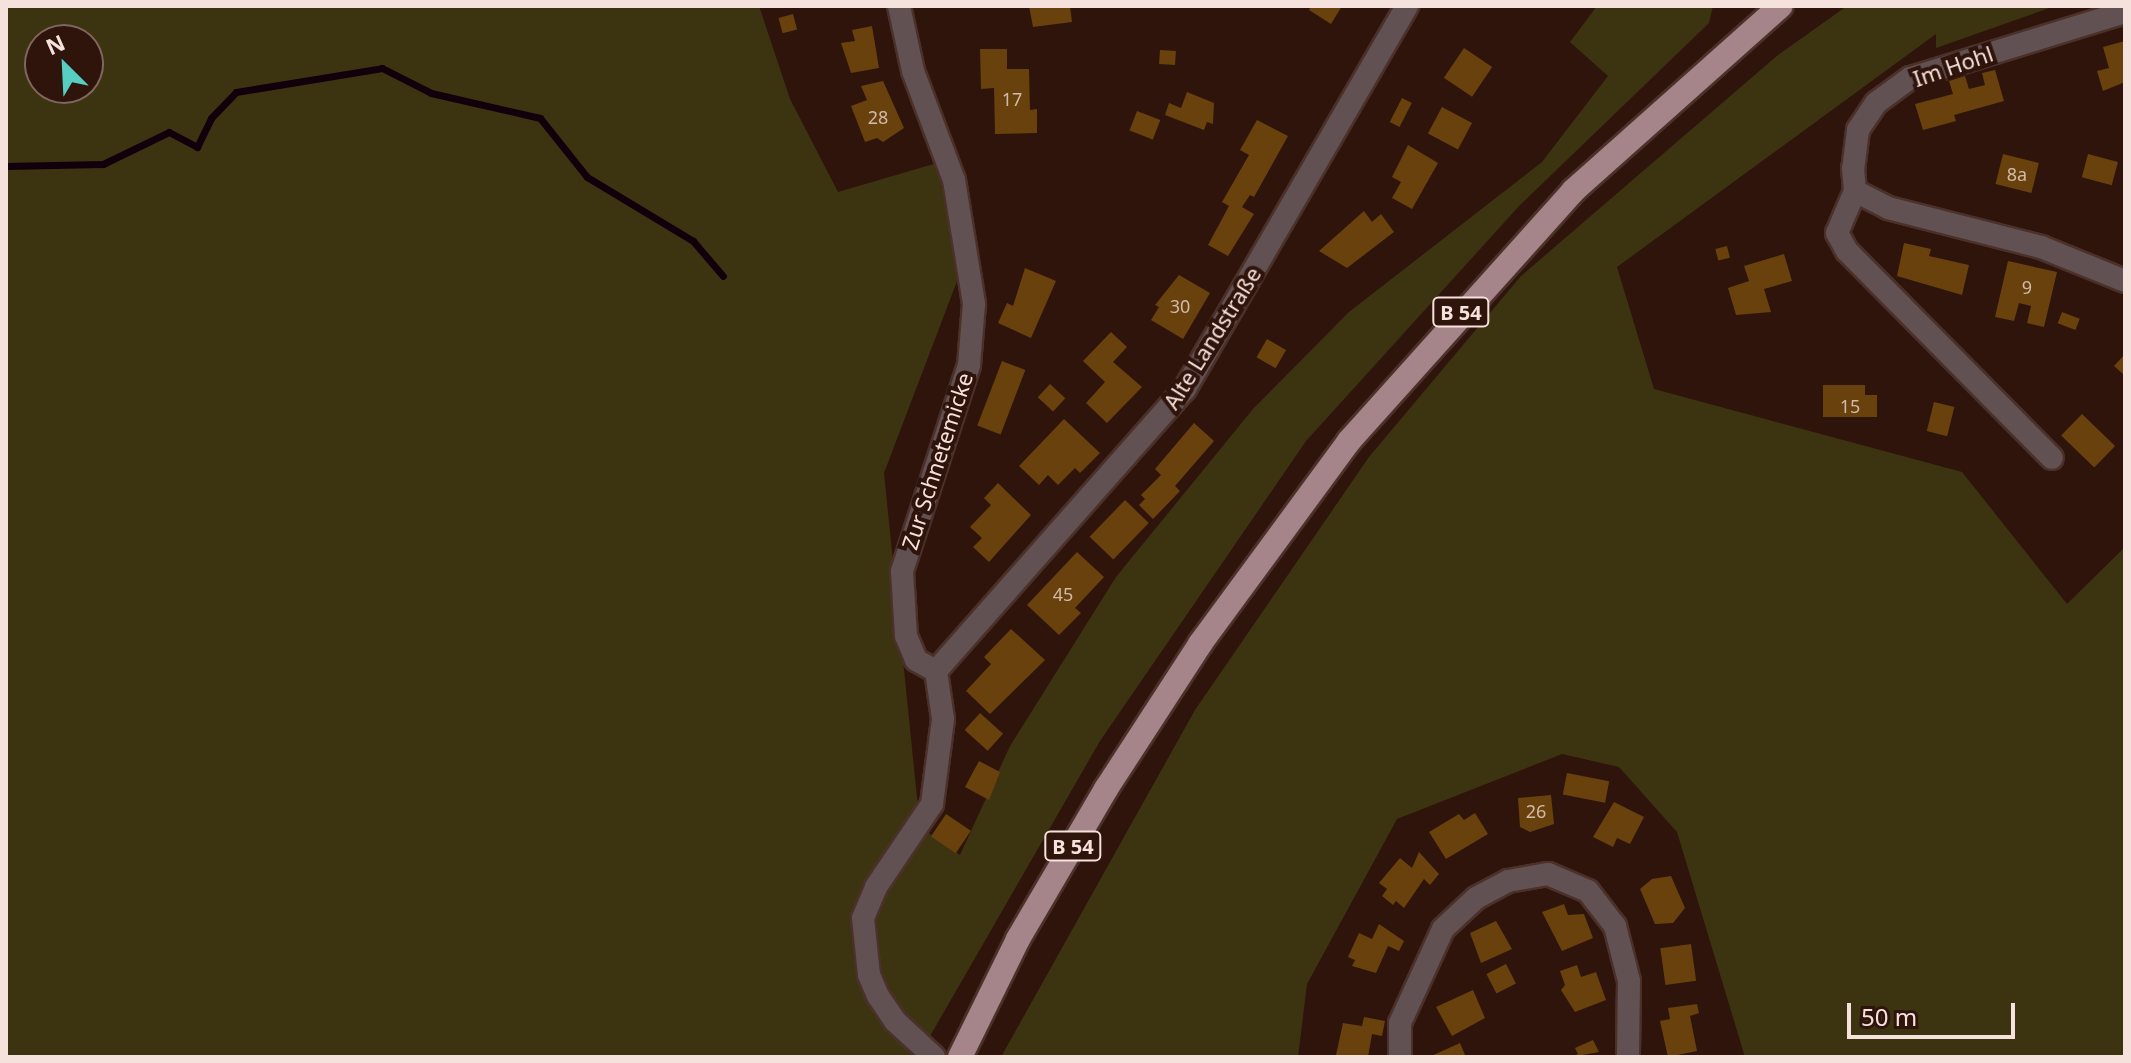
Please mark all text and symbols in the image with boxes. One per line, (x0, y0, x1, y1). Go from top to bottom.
north arrow (24, 24, 104, 104)
text: N (41, 27, 69, 61)
street label: Im Hohl (1910, 40, 1996, 92)
house number: 17 (1002, 88, 1022, 110)
house number: 28 (868, 106, 888, 128)
house number: 8a (2007, 163, 2027, 185)
street label: Alte Landstraße (1158, 262, 1266, 414)
house number: 9 (2022, 276, 2032, 298)
house number: 30 (1170, 295, 1190, 317)
road number: B 54 (1431, 296, 1491, 328)
street label: Zur Schnetemicke (896, 369, 978, 553)
house number: 15 (1840, 395, 1860, 417)
house number: 45 (1053, 583, 1073, 605)
house number: 26 (1526, 800, 1546, 822)
road number: B 54 (1043, 830, 1103, 862)
scale bar (1851, 987, 2019, 1037)
text: 50 m (1861, 1000, 1917, 1033)

